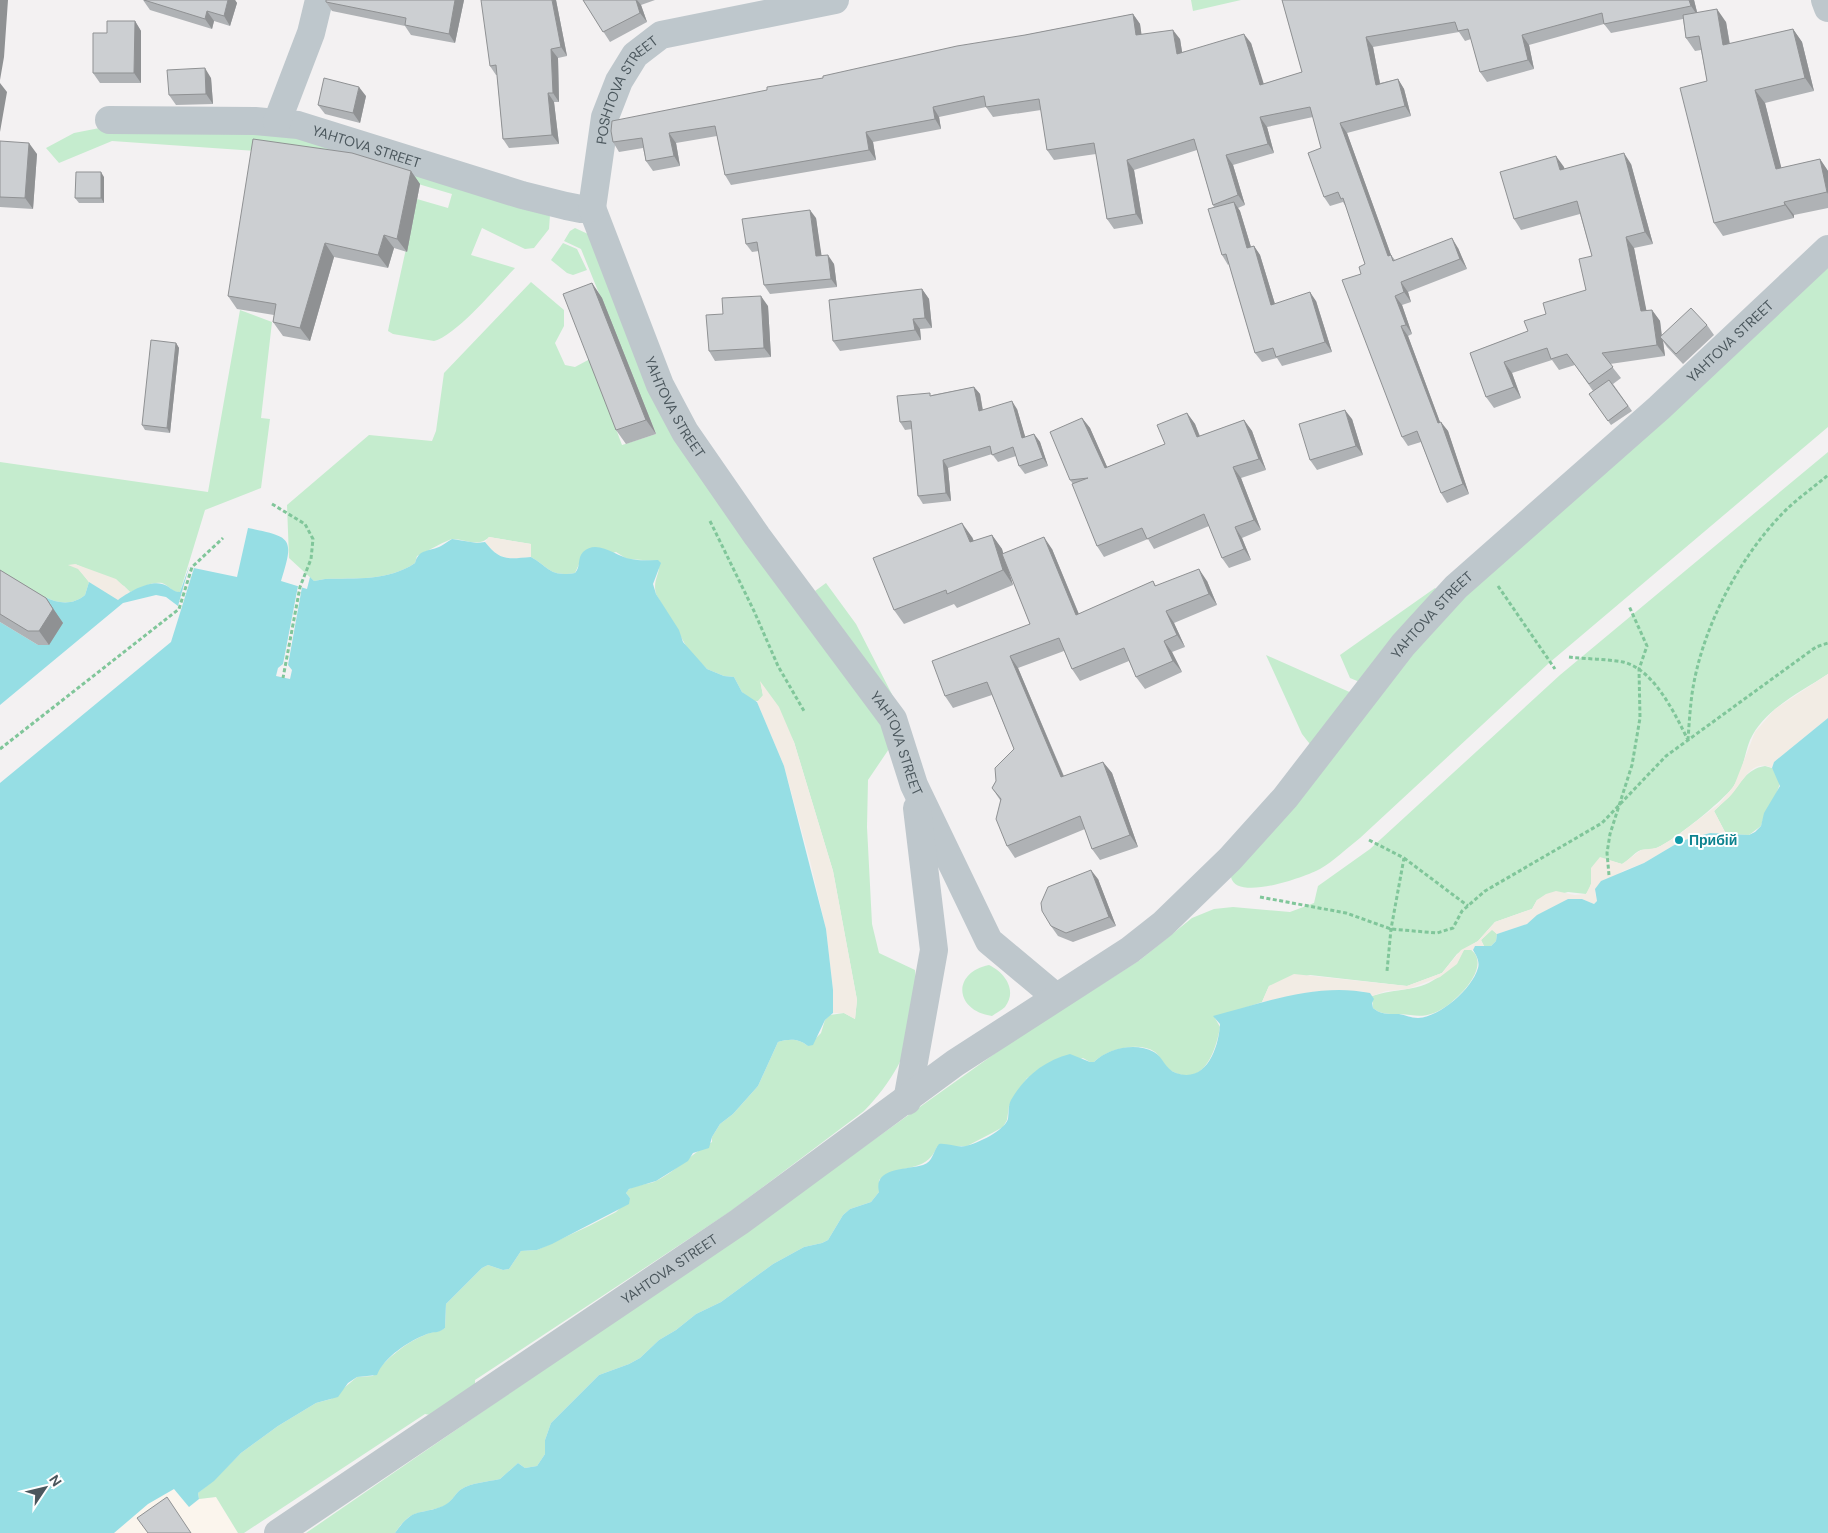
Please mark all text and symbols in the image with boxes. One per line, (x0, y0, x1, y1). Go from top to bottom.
street label: POSHTOVA STREET (592, 32, 662, 146)
street label: YAHTOVA STREET (310, 121, 423, 172)
street label: YAHTOVA STREET (1683, 296, 1777, 386)
street label: YAHTOVA STREET (641, 354, 709, 461)
street label: YAHTOVA STREET (1387, 567, 1477, 662)
street label: YAHTOVA STREET (866, 687, 927, 799)
place label: Прибій (1689, 831, 1737, 849)
marker: Прибій (1673, 834, 1685, 846)
street label: YAHTOVA STREET (618, 1230, 721, 1308)
north arrow (20, 1463, 70, 1513)
text: N (45, 1471, 66, 1490)

